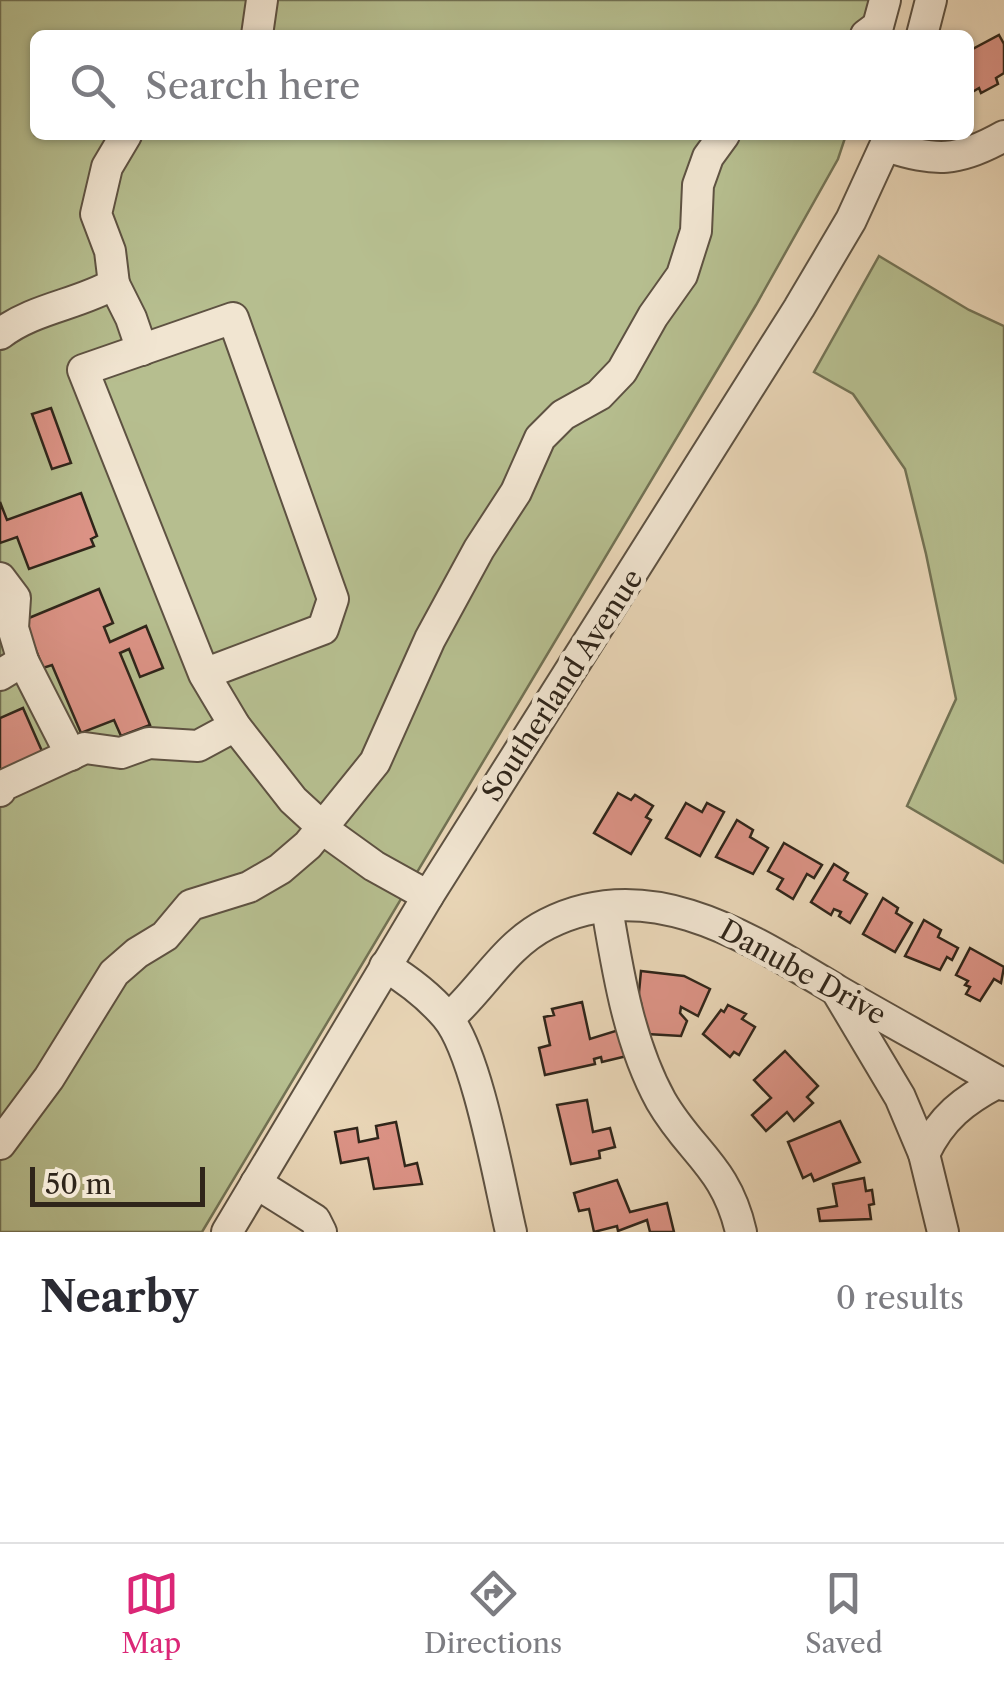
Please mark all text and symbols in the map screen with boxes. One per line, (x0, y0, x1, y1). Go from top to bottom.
search box (30, 30, 974, 140)
icon: search (65, 58, 120, 113)
text: Search here (145, 62, 360, 109)
street label: Southerland Avenue (474, 563, 650, 807)
street label: Danube Drive (714, 912, 892, 1032)
scale bar (30, 1162, 205, 1206)
text: 50 m (45, 1167, 112, 1201)
text: Nearby (40, 1271, 198, 1323)
text: 0 results (836, 1278, 964, 1317)
tab: Map (121, 1566, 181, 1660)
tab: Directions (424, 1566, 562, 1660)
tab: Saved (805, 1566, 883, 1660)

